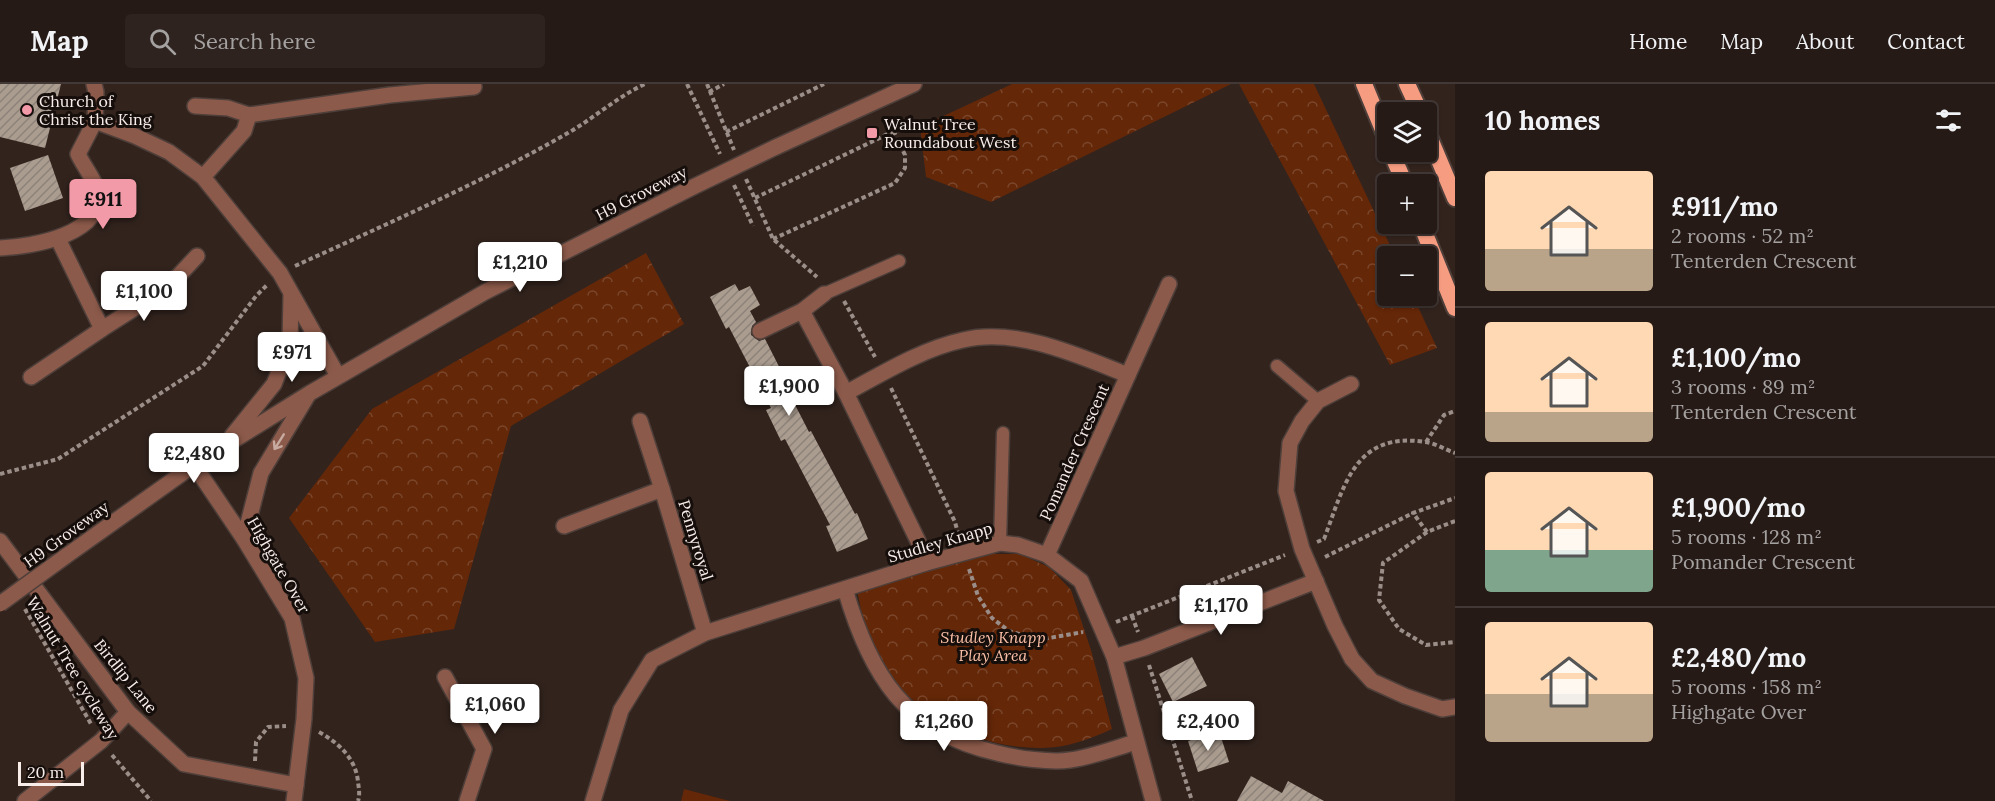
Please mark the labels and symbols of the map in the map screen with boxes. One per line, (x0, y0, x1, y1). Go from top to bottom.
place label: Church of Christ the King (39, 91, 153, 129)
marker: Church of Christ the King (20, 103, 34, 117)
place label: Walnut Tree Roundabout West (884, 114, 1017, 152)
marker: Walnut Tree Roundabout West (865, 126, 879, 140)
street label: H9 Groveway (592, 161, 691, 225)
pin: £911 (67, 179, 139, 230)
pin: £1,210 (471, 242, 569, 293)
pin: £1,100 (95, 271, 193, 322)
pin: £971 (256, 332, 328, 383)
pin: £1,900 (740, 366, 838, 417)
street label: Pomander Crescent (1035, 380, 1113, 523)
pin: £2,480 (145, 433, 243, 484)
one-way arrow (272, 433, 284, 450)
street label: H9 Groveway (20, 496, 113, 571)
street label: Pennyroyal (674, 497, 718, 583)
street label: Highgate Over (243, 513, 315, 617)
street label: Studley Knapp (885, 518, 995, 566)
pin: £1,170 (1172, 585, 1270, 636)
street label: Walnut Tree cycleway (22, 593, 124, 744)
park label: Studley Knapp Play Area (940, 627, 1046, 665)
street label: Birdlip Lane (90, 635, 162, 717)
pin: £1,060 (446, 684, 544, 735)
pin: £1,260 (895, 701, 993, 752)
pin: £2,400 (1159, 701, 1257, 752)
scale bar (18, 759, 84, 786)

